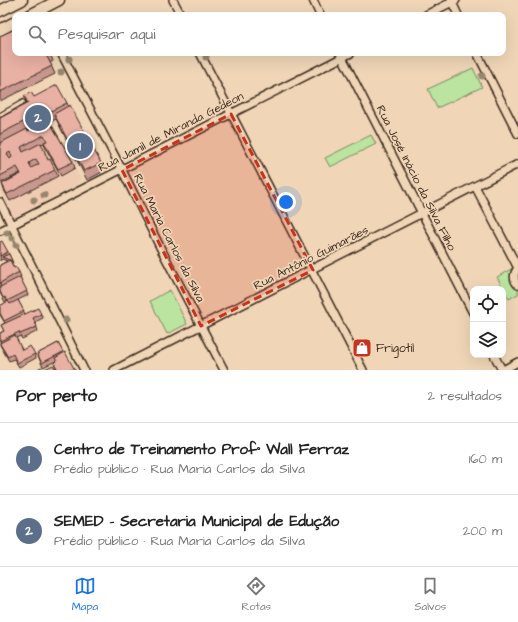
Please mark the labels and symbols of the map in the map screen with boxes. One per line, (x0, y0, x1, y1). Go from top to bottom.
street label: Rua Jamil de Miranda Gedeon (95, 88, 247, 176)
street label: Rua José Inácio da Silva Filho (372, 102, 460, 254)
pin: 2 (25, 103, 51, 133)
pin: 1 (67, 131, 93, 161)
street label: Rua Maria Carlos da Silva (129, 171, 209, 305)
your location (276, 192, 296, 212)
street label: Rua Antônio Guimarães (251, 222, 371, 294)
shop icon: Frigotil (351, 337, 373, 359)
place label: Frigotil (376, 340, 414, 358)

